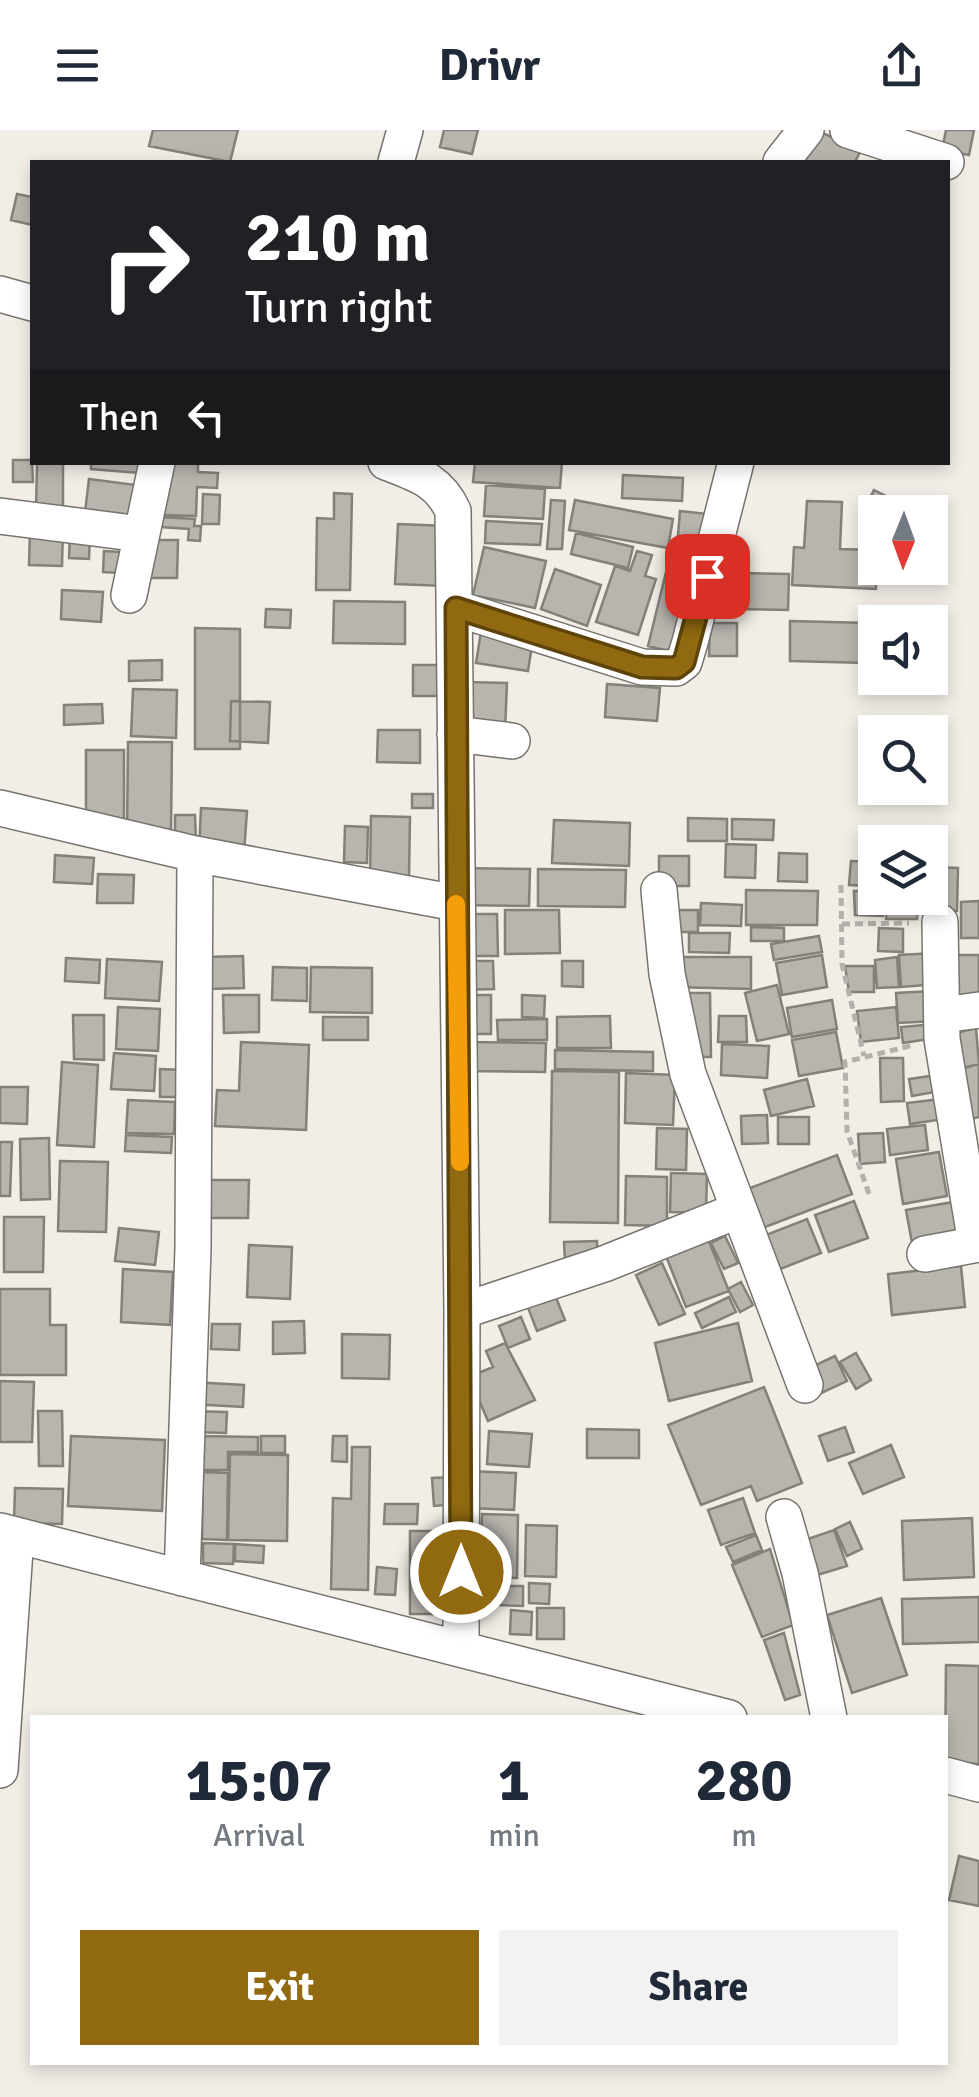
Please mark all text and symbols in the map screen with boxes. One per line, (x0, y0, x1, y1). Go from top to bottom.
icon: menu (50, 38, 105, 93)
text: Drivr (439, 38, 540, 93)
icon: share (874, 38, 929, 93)
text: 210 m (245, 194, 430, 280)
icon: right (80, 200, 210, 330)
text: Turn right (245, 280, 433, 335)
icon: left (179, 390, 234, 445)
text: Then (80, 394, 159, 441)
north arrow (858, 495, 948, 585)
map controls (858, 495, 948, 915)
pin (665, 534, 750, 619)
icon: arrive (680, 549, 735, 604)
button: sound (858, 605, 948, 695)
button: search (858, 715, 948, 805)
button: layers (858, 825, 948, 915)
position arrow (409, 1520, 513, 1624)
text: 15:07 (185, 1744, 333, 1818)
text: 1 (498, 1744, 530, 1818)
text: 280 (695, 1744, 793, 1818)
text: Arrival (213, 1816, 305, 1855)
text: min (488, 1816, 540, 1855)
text: m (731, 1816, 757, 1855)
button: Exit (80, 1930, 479, 2045)
button: Share (499, 1930, 898, 2045)

